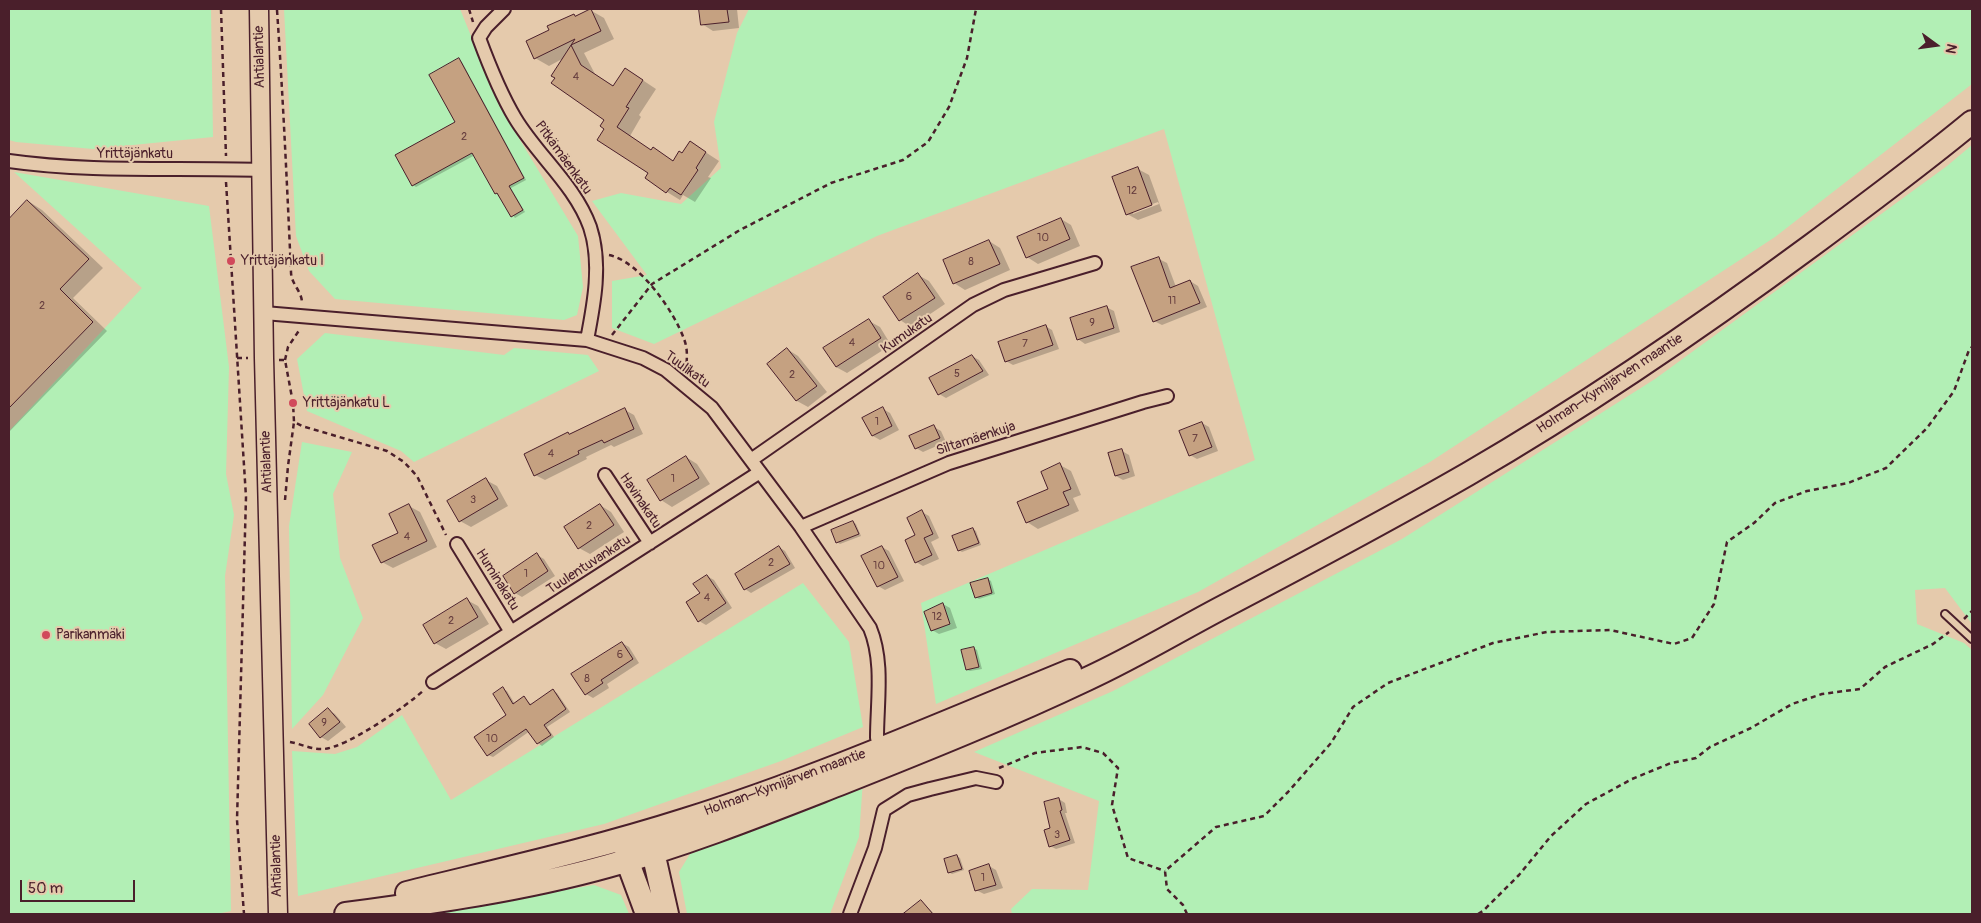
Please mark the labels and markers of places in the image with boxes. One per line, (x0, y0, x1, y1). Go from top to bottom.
place label: Yrittäjänkatu I (241, 253, 324, 269)
marker: Yrittäjänkatu I (225, 255, 237, 267)
place label: Yrittäjänkatu L (303, 395, 390, 411)
marker: Yrittäjänkatu L (287, 397, 299, 409)
place label: Parikanmäki (56, 627, 124, 643)
marker: Parikanmäki (40, 629, 52, 641)

